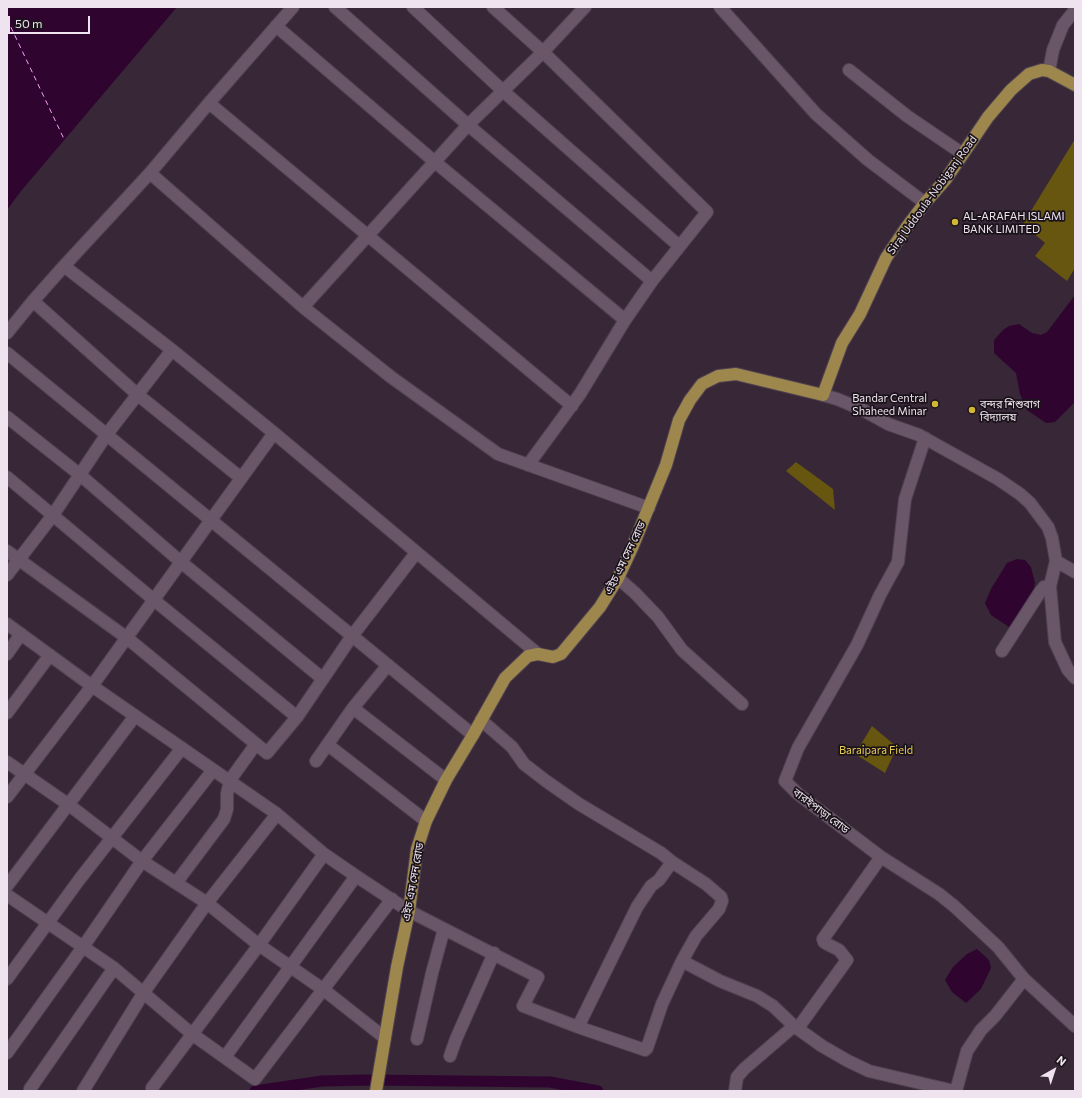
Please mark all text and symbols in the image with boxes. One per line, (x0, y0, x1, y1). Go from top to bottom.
scale bar (10, 8, 92, 34)
text: 50 m (15, 16, 43, 30)
street label: Siraj Uddoula-Nobiganj Road (884, 133, 980, 257)
place label: AL-ARAFAH ISLAMI BANK LIMITED (963, 209, 1065, 235)
marker: AL-ARAFAH ISLAMI BANK LIMITED (950, 217, 960, 227)
place label: Bandar Central Shaheed Minar (852, 391, 927, 417)
place label: বন্দর শিশুবাগ বিদ্যালয় (980, 397, 1040, 423)
marker: Bandar Central Shaheed Minar (930, 399, 940, 409)
marker: বন্দর শিশুবাগ বিদ্যালয় (967, 405, 977, 415)
street label: এইচ এম সেন রোড (602, 519, 648, 597)
park label: Baraipara Field (839, 743, 913, 757)
street label: বারইপাড়া রোড (790, 786, 852, 836)
street label: এইচ এম সেন রোড (400, 842, 426, 922)
north arrow (1034, 1050, 1074, 1090)
text: N (1055, 1053, 1069, 1068)

